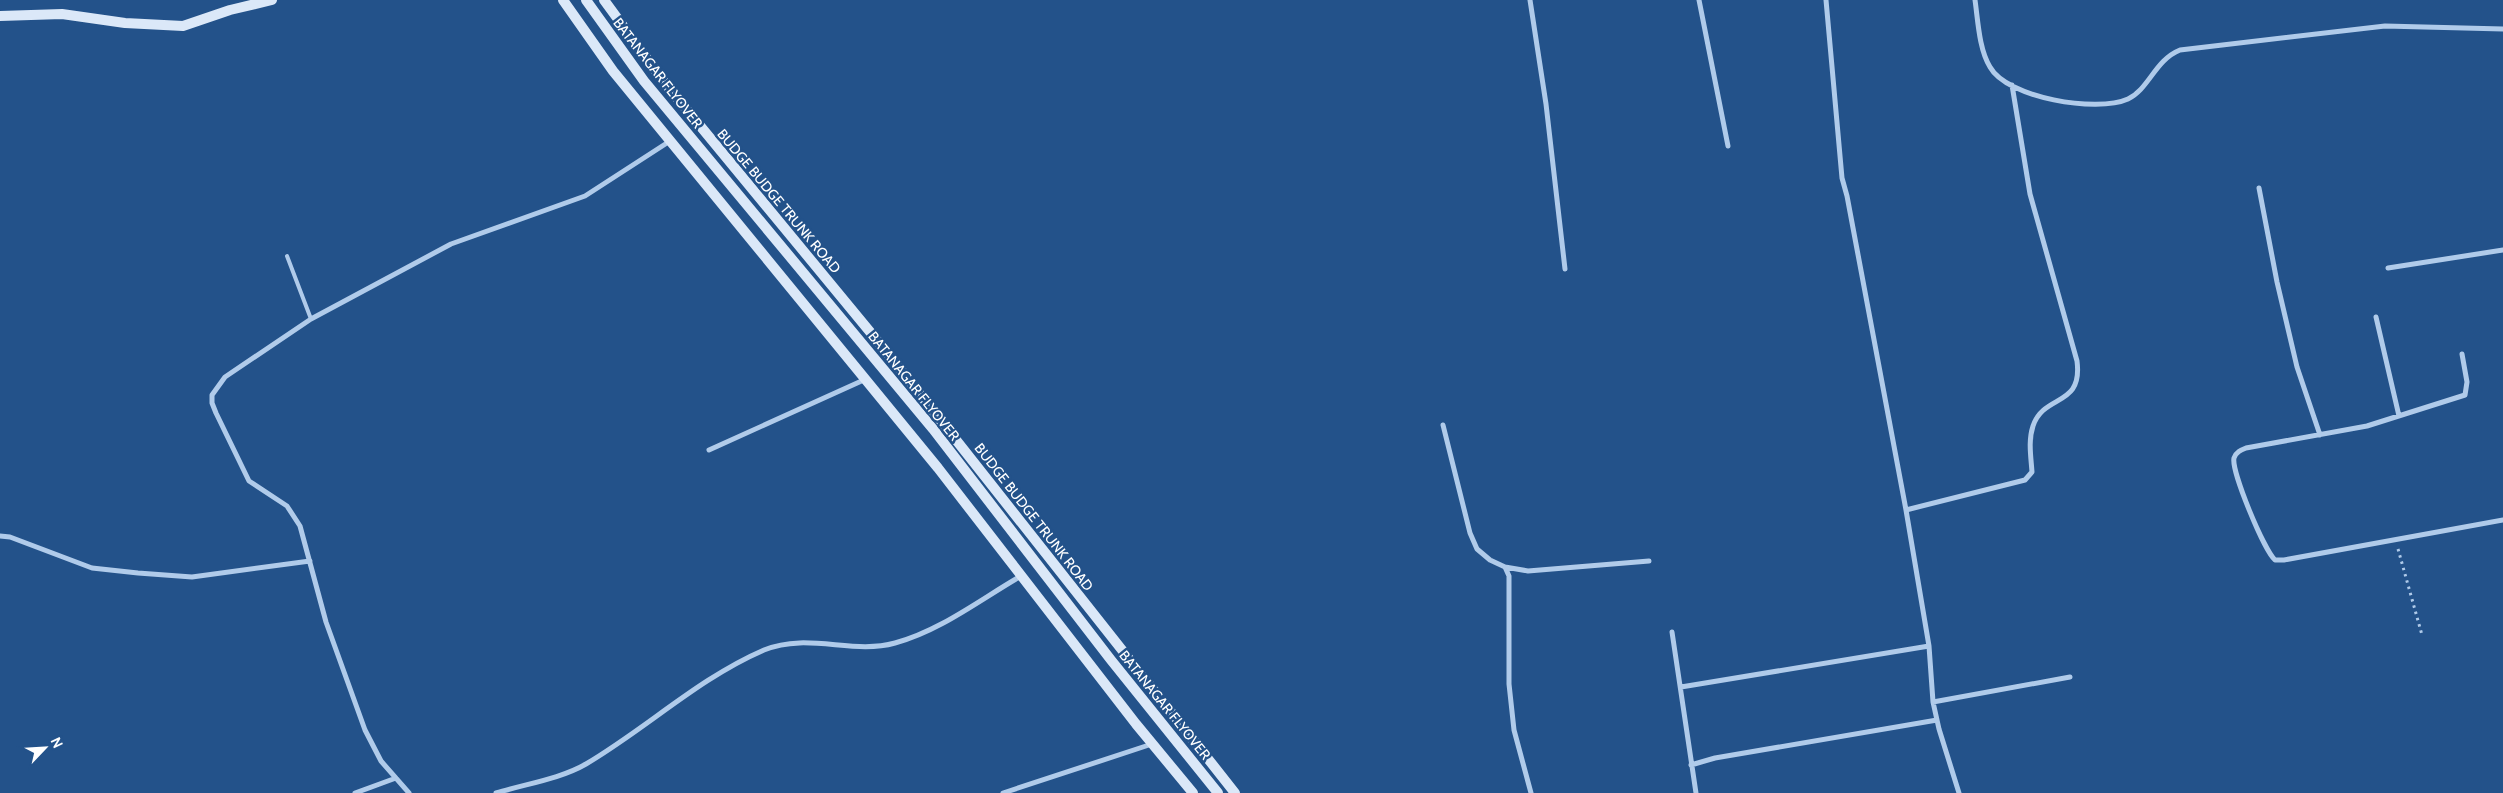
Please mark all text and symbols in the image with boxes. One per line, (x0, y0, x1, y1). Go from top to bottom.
street label: BATANAGAR FLYOVER (609, 14, 707, 132)
street label: BUDGE BUDGE TRUNK ROAD (713, 125, 845, 277)
street label: BATANAGAR FLYOVER (864, 328, 964, 445)
street label: BUDGE BUDGE TRUNK ROAD (971, 439, 1097, 595)
street label: BATANAGAR FLYOVER (1115, 647, 1215, 764)
north arrow (20, 723, 70, 773)
text: N (47, 734, 67, 751)

